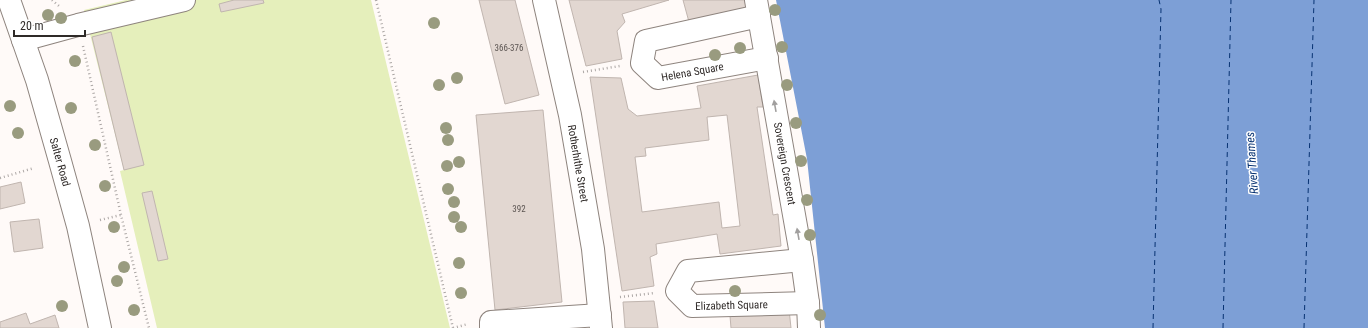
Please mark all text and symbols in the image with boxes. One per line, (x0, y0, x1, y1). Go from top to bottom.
scale bar (14, 12, 85, 38)
text: 20 m (20, 19, 44, 33)
house number: 366-376 (495, 43, 523, 53)
street label: Helena Square (660, 60, 725, 84)
one-way arrow (772, 100, 778, 112)
street label: Sovereign Crescent (771, 121, 798, 206)
street label: Rotherhithe Street (565, 124, 591, 203)
water label: River Thames (1243, 132, 1261, 194)
street label: Salter Road (47, 136, 73, 188)
house number: 392 (512, 204, 526, 214)
one-way arrow (794, 228, 800, 240)
street label: Elizabeth Square (695, 298, 768, 313)

